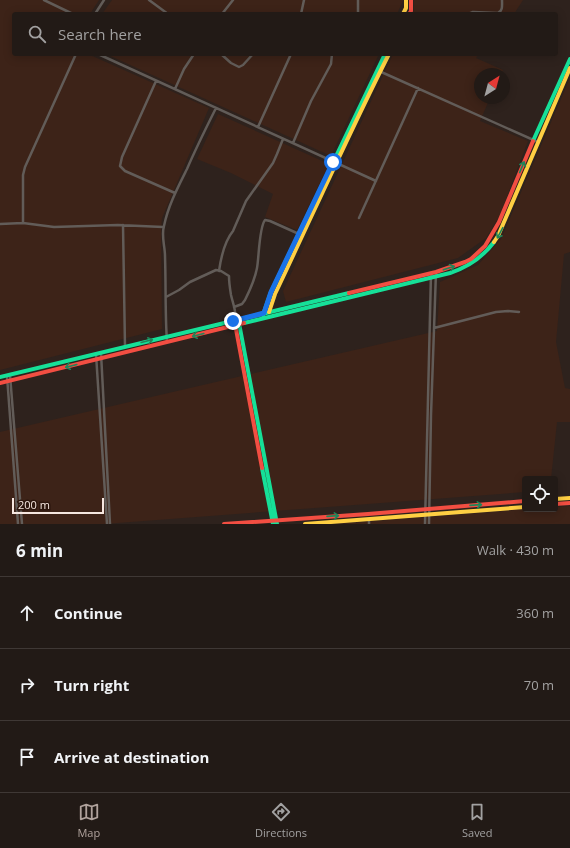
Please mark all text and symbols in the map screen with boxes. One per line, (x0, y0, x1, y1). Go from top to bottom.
search box (12, 12, 558, 56)
icon: search (26, 23, 48, 45)
text: Search here (58, 24, 142, 44)
north arrow (474, 68, 510, 104)
route start (324, 153, 342, 171)
one-way arrow (519, 161, 526, 173)
one-way arrow (495, 226, 503, 238)
one-way arrow (442, 264, 455, 271)
route end (224, 312, 242, 330)
one-way arrow (191, 331, 204, 339)
one-way arrow (140, 337, 153, 345)
one-way arrow (65, 362, 78, 370)
map controls (522, 476, 558, 512)
button: locate (522, 476, 558, 512)
scale bar (12, 496, 104, 515)
text: 200 m (18, 497, 50, 512)
one-way arrow (469, 501, 482, 508)
one-way arrow (326, 513, 339, 520)
text: 6 min (16, 539, 63, 562)
text: Walk · 430 m (477, 541, 554, 559)
icon: ahead (16, 602, 38, 624)
text: Continue (54, 603, 122, 623)
text: 360 m (516, 604, 554, 622)
icon: right (16, 674, 38, 696)
text: Turn right (54, 675, 129, 695)
text: 70 m (524, 676, 554, 694)
icon: arrive (16, 746, 38, 768)
text: Arrive at destination (54, 747, 209, 767)
tab: Map (77, 801, 100, 840)
tab: Directions (255, 801, 307, 840)
tab: Saved (462, 801, 493, 840)

